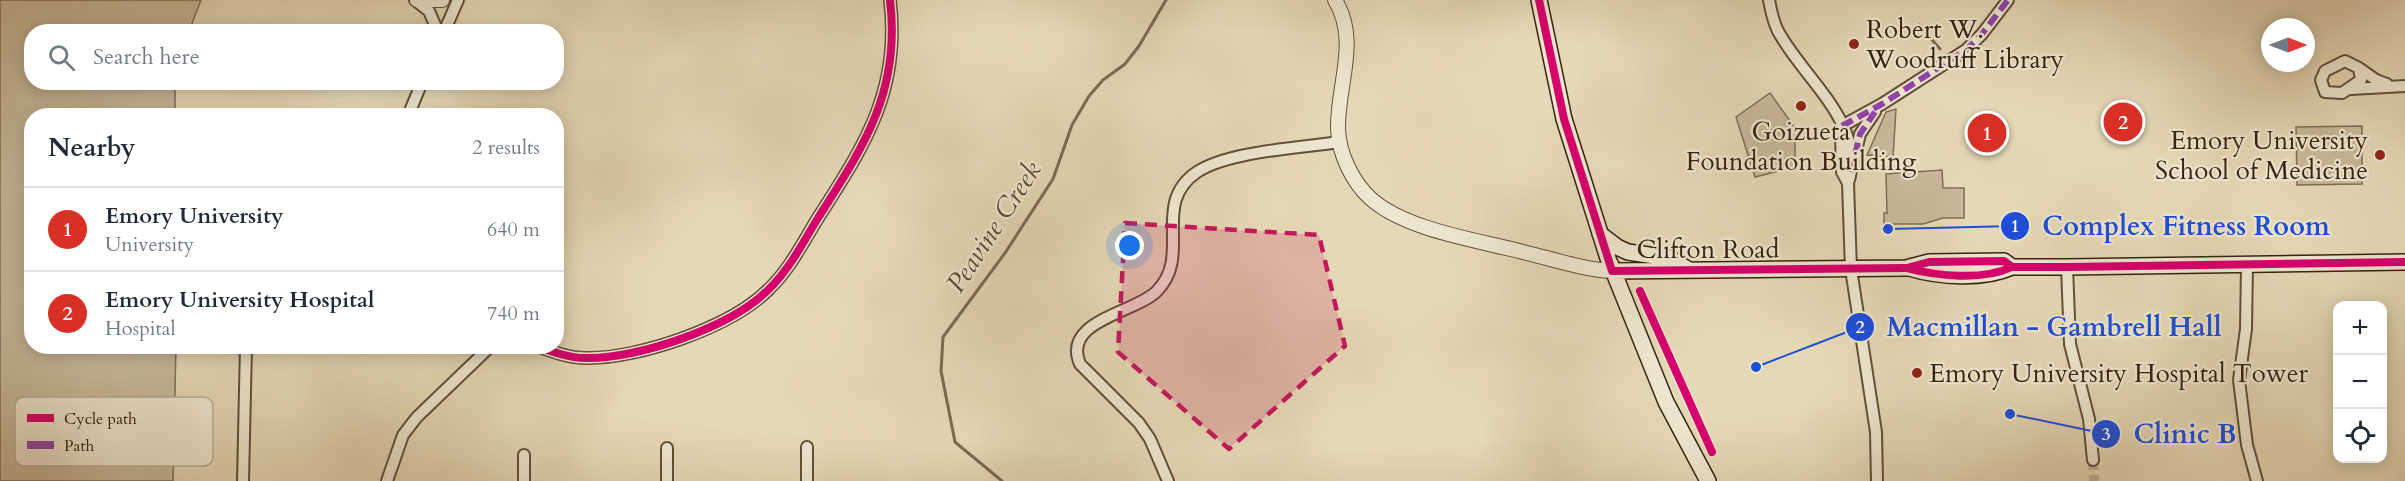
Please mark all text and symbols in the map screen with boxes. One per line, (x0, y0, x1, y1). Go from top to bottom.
place label: Robert W. Woodruff Library (1865, 12, 2064, 77)
north arrow (2261, 18, 2315, 72)
search box (24, 24, 564, 90)
marker: Robert W. Woodruff Library (1847, 37, 1861, 51)
icon: search (45, 41, 78, 74)
text: Search here (93, 42, 200, 72)
marker: Goizueta Foundation Building (1794, 99, 1808, 113)
pin: 2 (2104, 100, 2142, 144)
pin: 1 (1968, 110, 2006, 156)
place label: Goizueta Foundation Building (1686, 114, 1917, 179)
place label: Emory University School of Medicine (2155, 123, 2368, 188)
text: Nearby (48, 130, 136, 165)
text: 2 results (472, 134, 540, 161)
marker: Emory University School of Medicine (2373, 148, 2387, 162)
water label: Peavine Creek (938, 154, 1051, 300)
text: Emory University (105, 201, 283, 231)
callout: Complex Fitness Room (2000, 203, 2342, 248)
text: Complex Fitness Room (2042, 208, 2330, 245)
text: 1 (2010, 214, 2020, 239)
text: 1 (62, 216, 73, 243)
text: 640 m (487, 216, 540, 243)
text: University (105, 231, 194, 258)
your location (1115, 231, 1144, 260)
street label: Clifton Road (1637, 232, 1780, 267)
text: Emory University Hospital (105, 285, 374, 315)
text: 2 (62, 300, 73, 327)
text: 740 m (487, 300, 540, 327)
map controls (2333, 301, 2387, 463)
button: + (2333, 301, 2387, 355)
callout: Macmillan - Gambrell Hall (1845, 304, 2234, 349)
text: Macmillan - Gambrell Hall (1886, 309, 2222, 346)
text: Hospital (105, 315, 176, 342)
text: 2 (1855, 315, 1865, 340)
button: − (2333, 355, 2387, 409)
place label: Emory University Hospital Tower (1929, 356, 2308, 391)
marker: Emory University Hospital Tower (1910, 366, 1924, 380)
legend (15, 397, 213, 466)
text: Cycle path (64, 408, 137, 430)
button: locate (2333, 409, 2387, 463)
callout: Clinic B (2091, 411, 2248, 456)
text: Clinic B (2133, 416, 2237, 453)
text: 3 (2101, 422, 2111, 447)
text: Path (64, 435, 94, 457)

